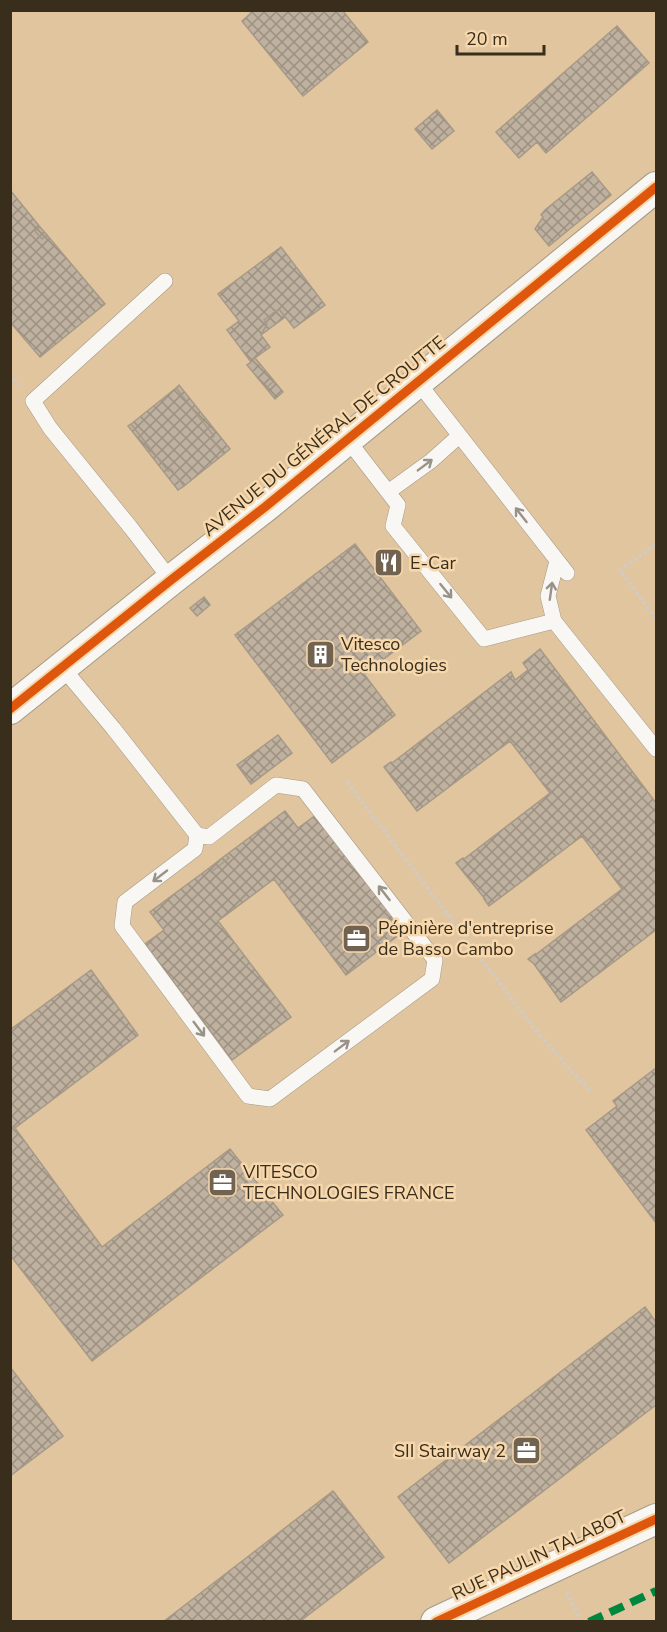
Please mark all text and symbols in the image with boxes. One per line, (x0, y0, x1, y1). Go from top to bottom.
scale bar (457, 18, 544, 56)
text: 20 m (466, 27, 508, 51)
street label: AVENUE DU GÉNÉRAL DE CROUTTE (197, 330, 451, 542)
one-way arrow (416, 459, 432, 471)
one-way arrow (515, 507, 528, 523)
restaurant icon: E-Car (373, 547, 405, 579)
place label: E-Car (410, 551, 456, 575)
one-way arrow (545, 581, 556, 601)
one-way arrow (440, 583, 453, 599)
place label: Vitesco Technologies (340, 632, 447, 677)
building icon: Vitesco Technologies (304, 638, 336, 670)
one-way arrow (152, 870, 168, 883)
one-way arrow (377, 885, 390, 901)
place label: Pépinière d'entreprise de Basso Cambo (378, 916, 554, 961)
office icon: Pépinière d'entreprise de Basso Cambo (341, 922, 373, 954)
one-way arrow (192, 1021, 205, 1037)
one-way arrow (333, 1040, 349, 1052)
place label: VITESCO TECHNOLOGIES FRANCE (242, 1160, 455, 1205)
office icon: VITESCO TECHNOLOGIES FRANCE (206, 1166, 238, 1198)
office icon: SII Stairway 2 (511, 1435, 543, 1467)
place label: SII Stairway 2 (394, 1439, 506, 1463)
street label: RUE PAULIN TALABOT (448, 1504, 630, 1606)

